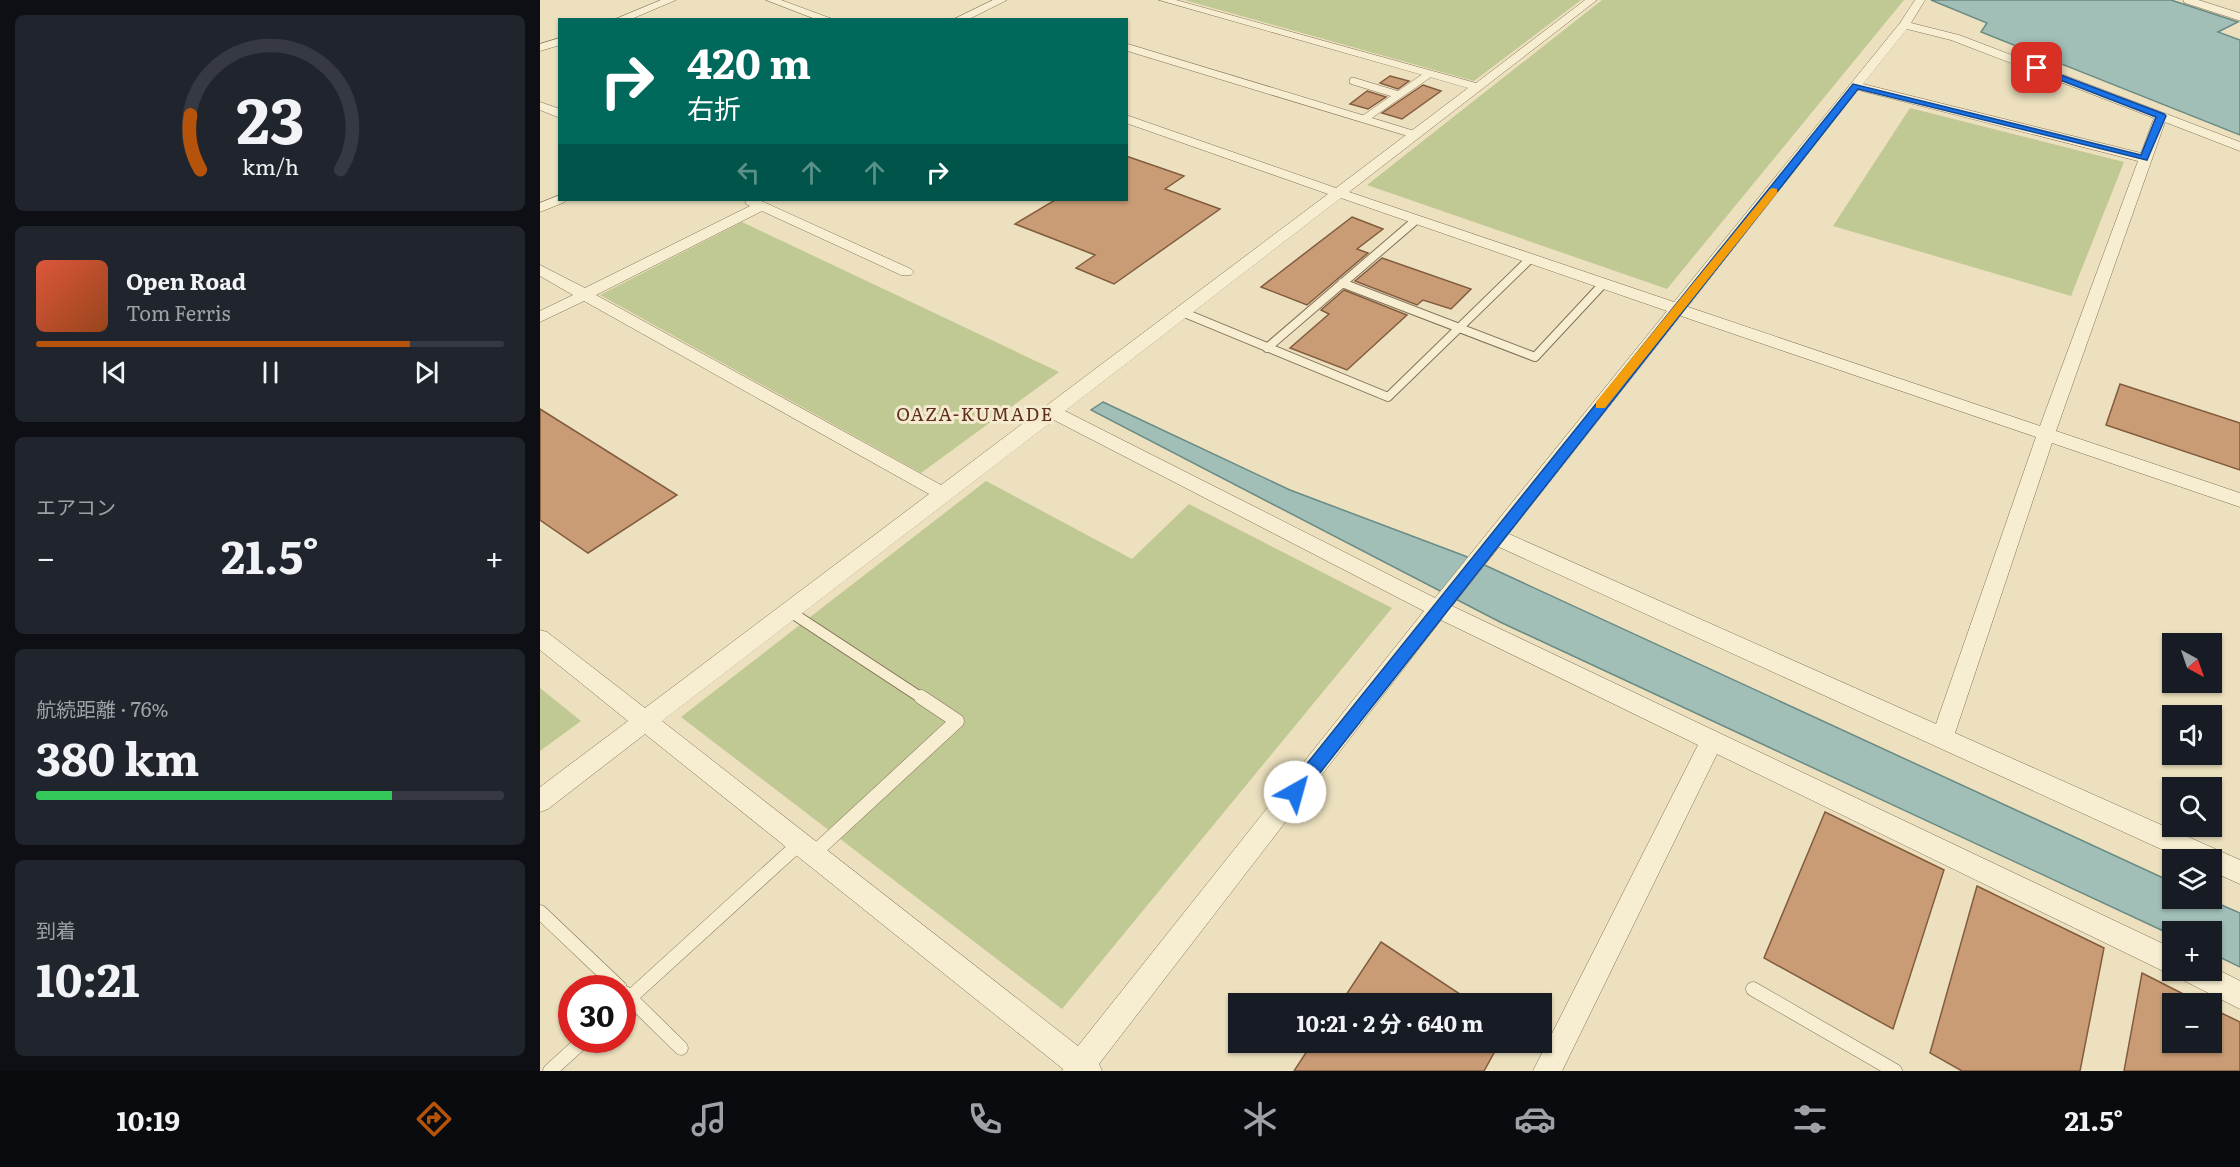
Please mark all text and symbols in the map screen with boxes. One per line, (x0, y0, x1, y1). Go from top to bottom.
text: 420 m (687, 30, 811, 92)
icon: right (588, 42, 666, 120)
pin (2011, 42, 2062, 93)
icon: arrive (2020, 51, 2053, 84)
text: 23 (236, 71, 304, 163)
text: 右折 (687, 87, 741, 127)
text: km/h (241, 150, 299, 182)
icon: left (732, 156, 765, 189)
icon: ahead (795, 156, 828, 189)
icon: ahead (858, 156, 891, 189)
icon: right (921, 156, 954, 189)
text: Open Road (126, 264, 246, 297)
text: Tom Ferris (126, 297, 231, 327)
icon: previous (98, 356, 131, 389)
icon: pause (254, 356, 287, 389)
icon: next (410, 356, 443, 389)
district label: OAZA-KUMADE (896, 400, 1054, 427)
text: エアコン (36, 491, 116, 521)
text: 21.5° (221, 521, 319, 588)
text: − (36, 531, 55, 580)
text: + (485, 531, 504, 580)
north arrow (2162, 633, 2222, 693)
map controls (2162, 633, 2222, 1053)
text: 航続距離 · 76% (36, 693, 169, 723)
button: sound (2162, 705, 2222, 765)
text: 380 km (36, 723, 199, 790)
position arrow (1263, 760, 1327, 824)
button: search (2162, 777, 2222, 837)
button: layers (2162, 849, 2222, 909)
text: 到着 (36, 914, 76, 944)
button: + (2162, 921, 2222, 981)
text: 10:21 (36, 944, 140, 1011)
speed limit sign: 30 (558, 975, 636, 1053)
button: − (2162, 993, 2222, 1053)
text: 10:21 · 2 分 · 640 m (1296, 1006, 1484, 1039)
icon: directions (413, 1098, 455, 1140)
icon: music (688, 1098, 730, 1140)
icon: phone (964, 1098, 1006, 1140)
icon: climate (1239, 1098, 1281, 1140)
icon: car (1514, 1098, 1556, 1140)
icon: filters (1789, 1098, 1831, 1140)
text: 10:19 (117, 1099, 180, 1139)
text: 21.5° (2065, 1099, 2123, 1139)

